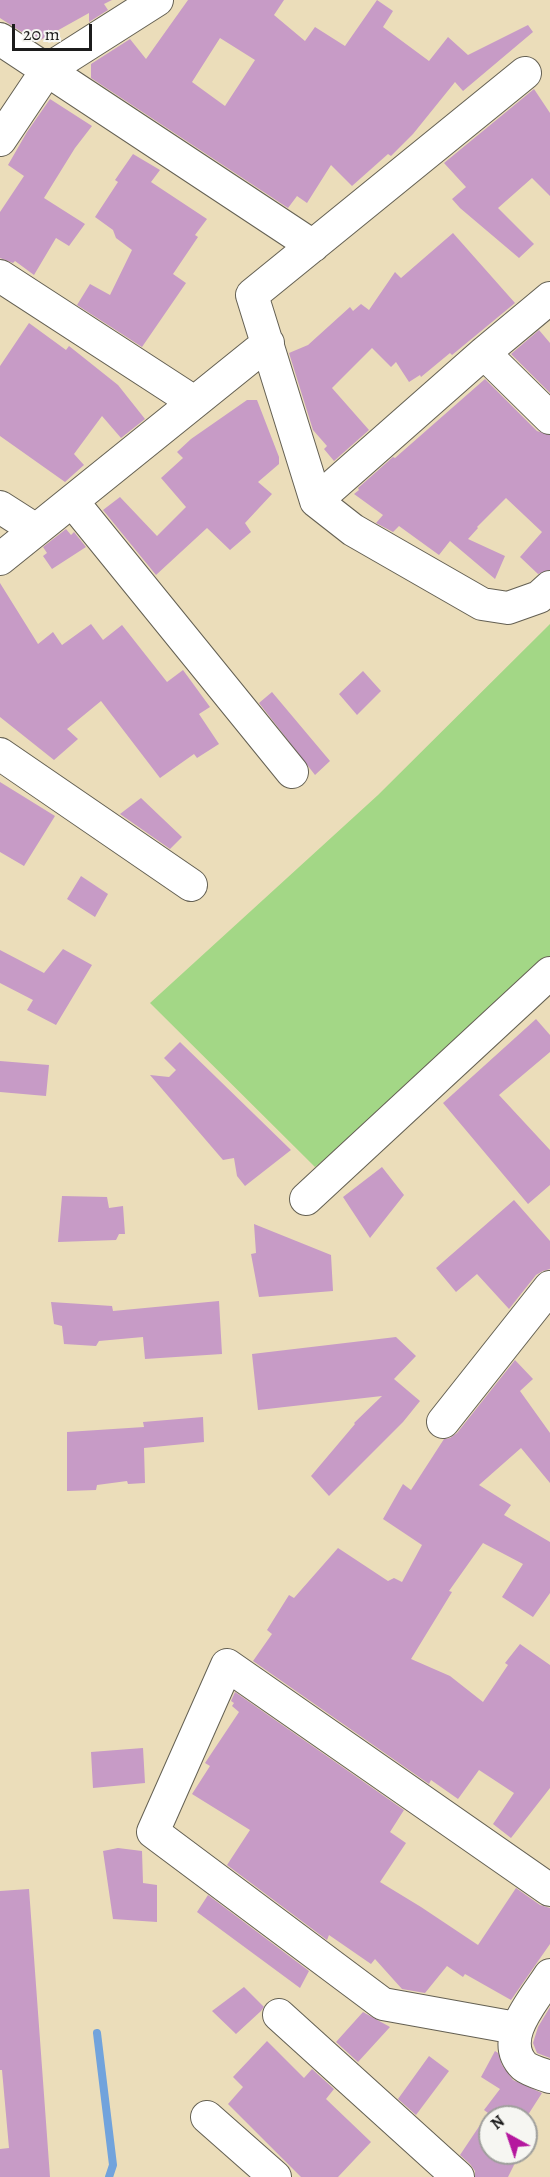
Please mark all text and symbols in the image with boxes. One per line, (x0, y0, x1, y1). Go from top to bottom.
scale bar (15, 12, 94, 50)
text: 20 m (23, 22, 60, 46)
north arrow (478, 2105, 538, 2165)
text: N (486, 2111, 509, 2135)

